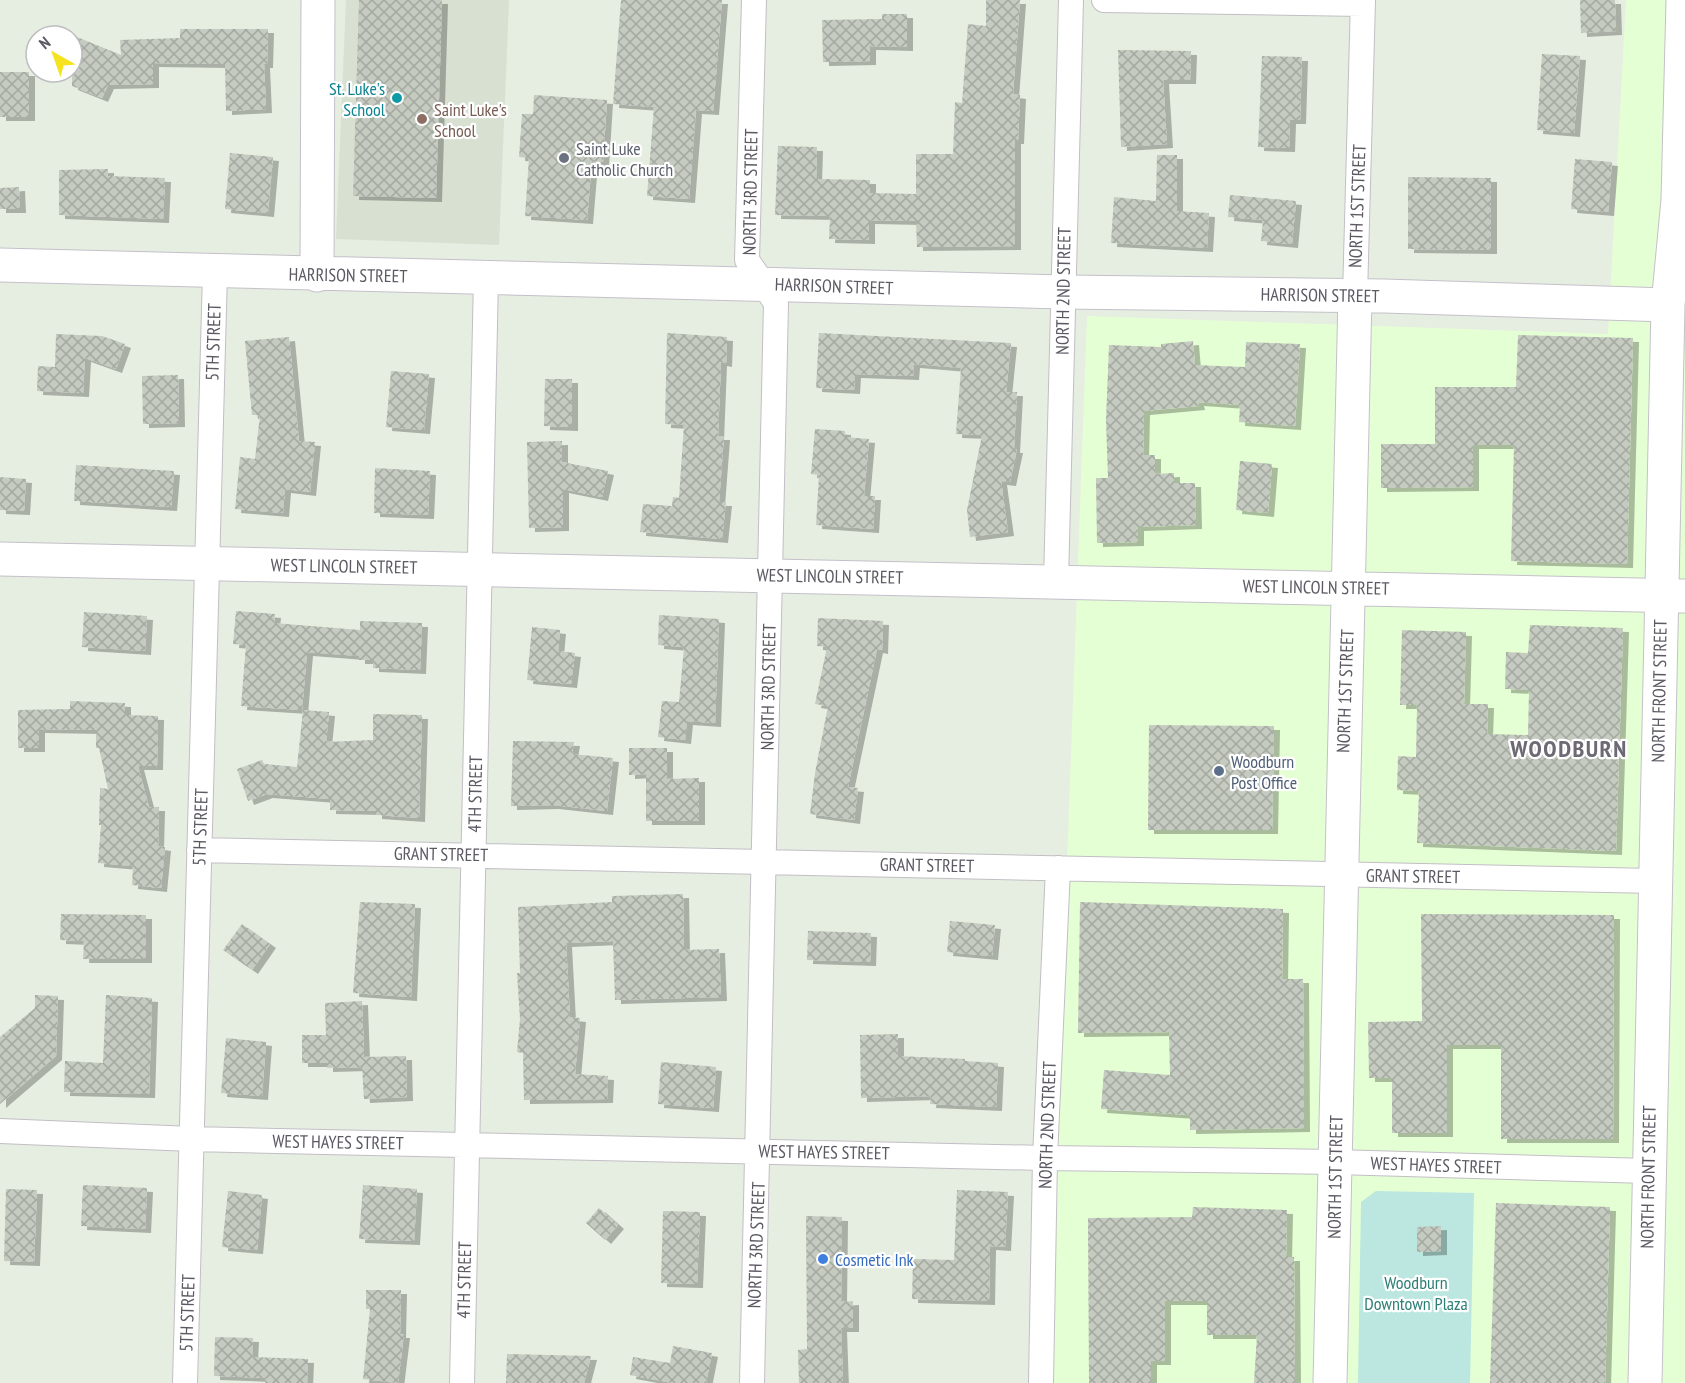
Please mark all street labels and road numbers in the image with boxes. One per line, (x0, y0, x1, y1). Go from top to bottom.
street label: NORTH 3RD STREET (737, 128, 763, 256)
street label: NORTH 1ST STREET (1343, 144, 1371, 268)
street label: NORTH 2ND STREET (1050, 227, 1076, 355)
street label: HARRISON STREET (289, 262, 407, 288)
street label: HARRISON STREET (774, 272, 894, 300)
street label: HARRISON STREET (1261, 282, 1379, 308)
street label: 5TH STREET (200, 303, 226, 381)
street label: WEST LINCOLN STREET (270, 553, 418, 579)
street label: WEST LINCOLN STREET (756, 563, 904, 589)
street label: WEST LINCOLN STREET (1242, 574, 1390, 600)
street label: NORTH FRONT STREET (1646, 619, 1672, 763)
street label: NORTH 3RD STREET (755, 623, 781, 751)
street label: NORTH 1ST STREET (1331, 629, 1359, 753)
street label: 4TH STREET (463, 755, 487, 833)
street label: 5TH STREET (187, 788, 213, 866)
street label: GRANT STREET (394, 842, 488, 866)
street label: GRANT STREET (880, 853, 974, 877)
street label: GRANT STREET (1366, 864, 1460, 888)
street label: NORTH 2ND STREET (1033, 1061, 1061, 1189)
street label: NORTH FRONT STREET (1635, 1105, 1661, 1249)
street label: NORTH 1ST STREET (1322, 1115, 1348, 1239)
street label: WEST HAYES STREET (272, 1129, 404, 1155)
street label: WEST HAYES STREET (758, 1139, 890, 1165)
street label: WEST HAYES STREET (1370, 1151, 1502, 1179)
street label: NORTH 3RD STREET (742, 1181, 770, 1309)
street label: 4TH STREET (452, 1241, 476, 1319)
street label: 5TH STREET (174, 1274, 200, 1352)

